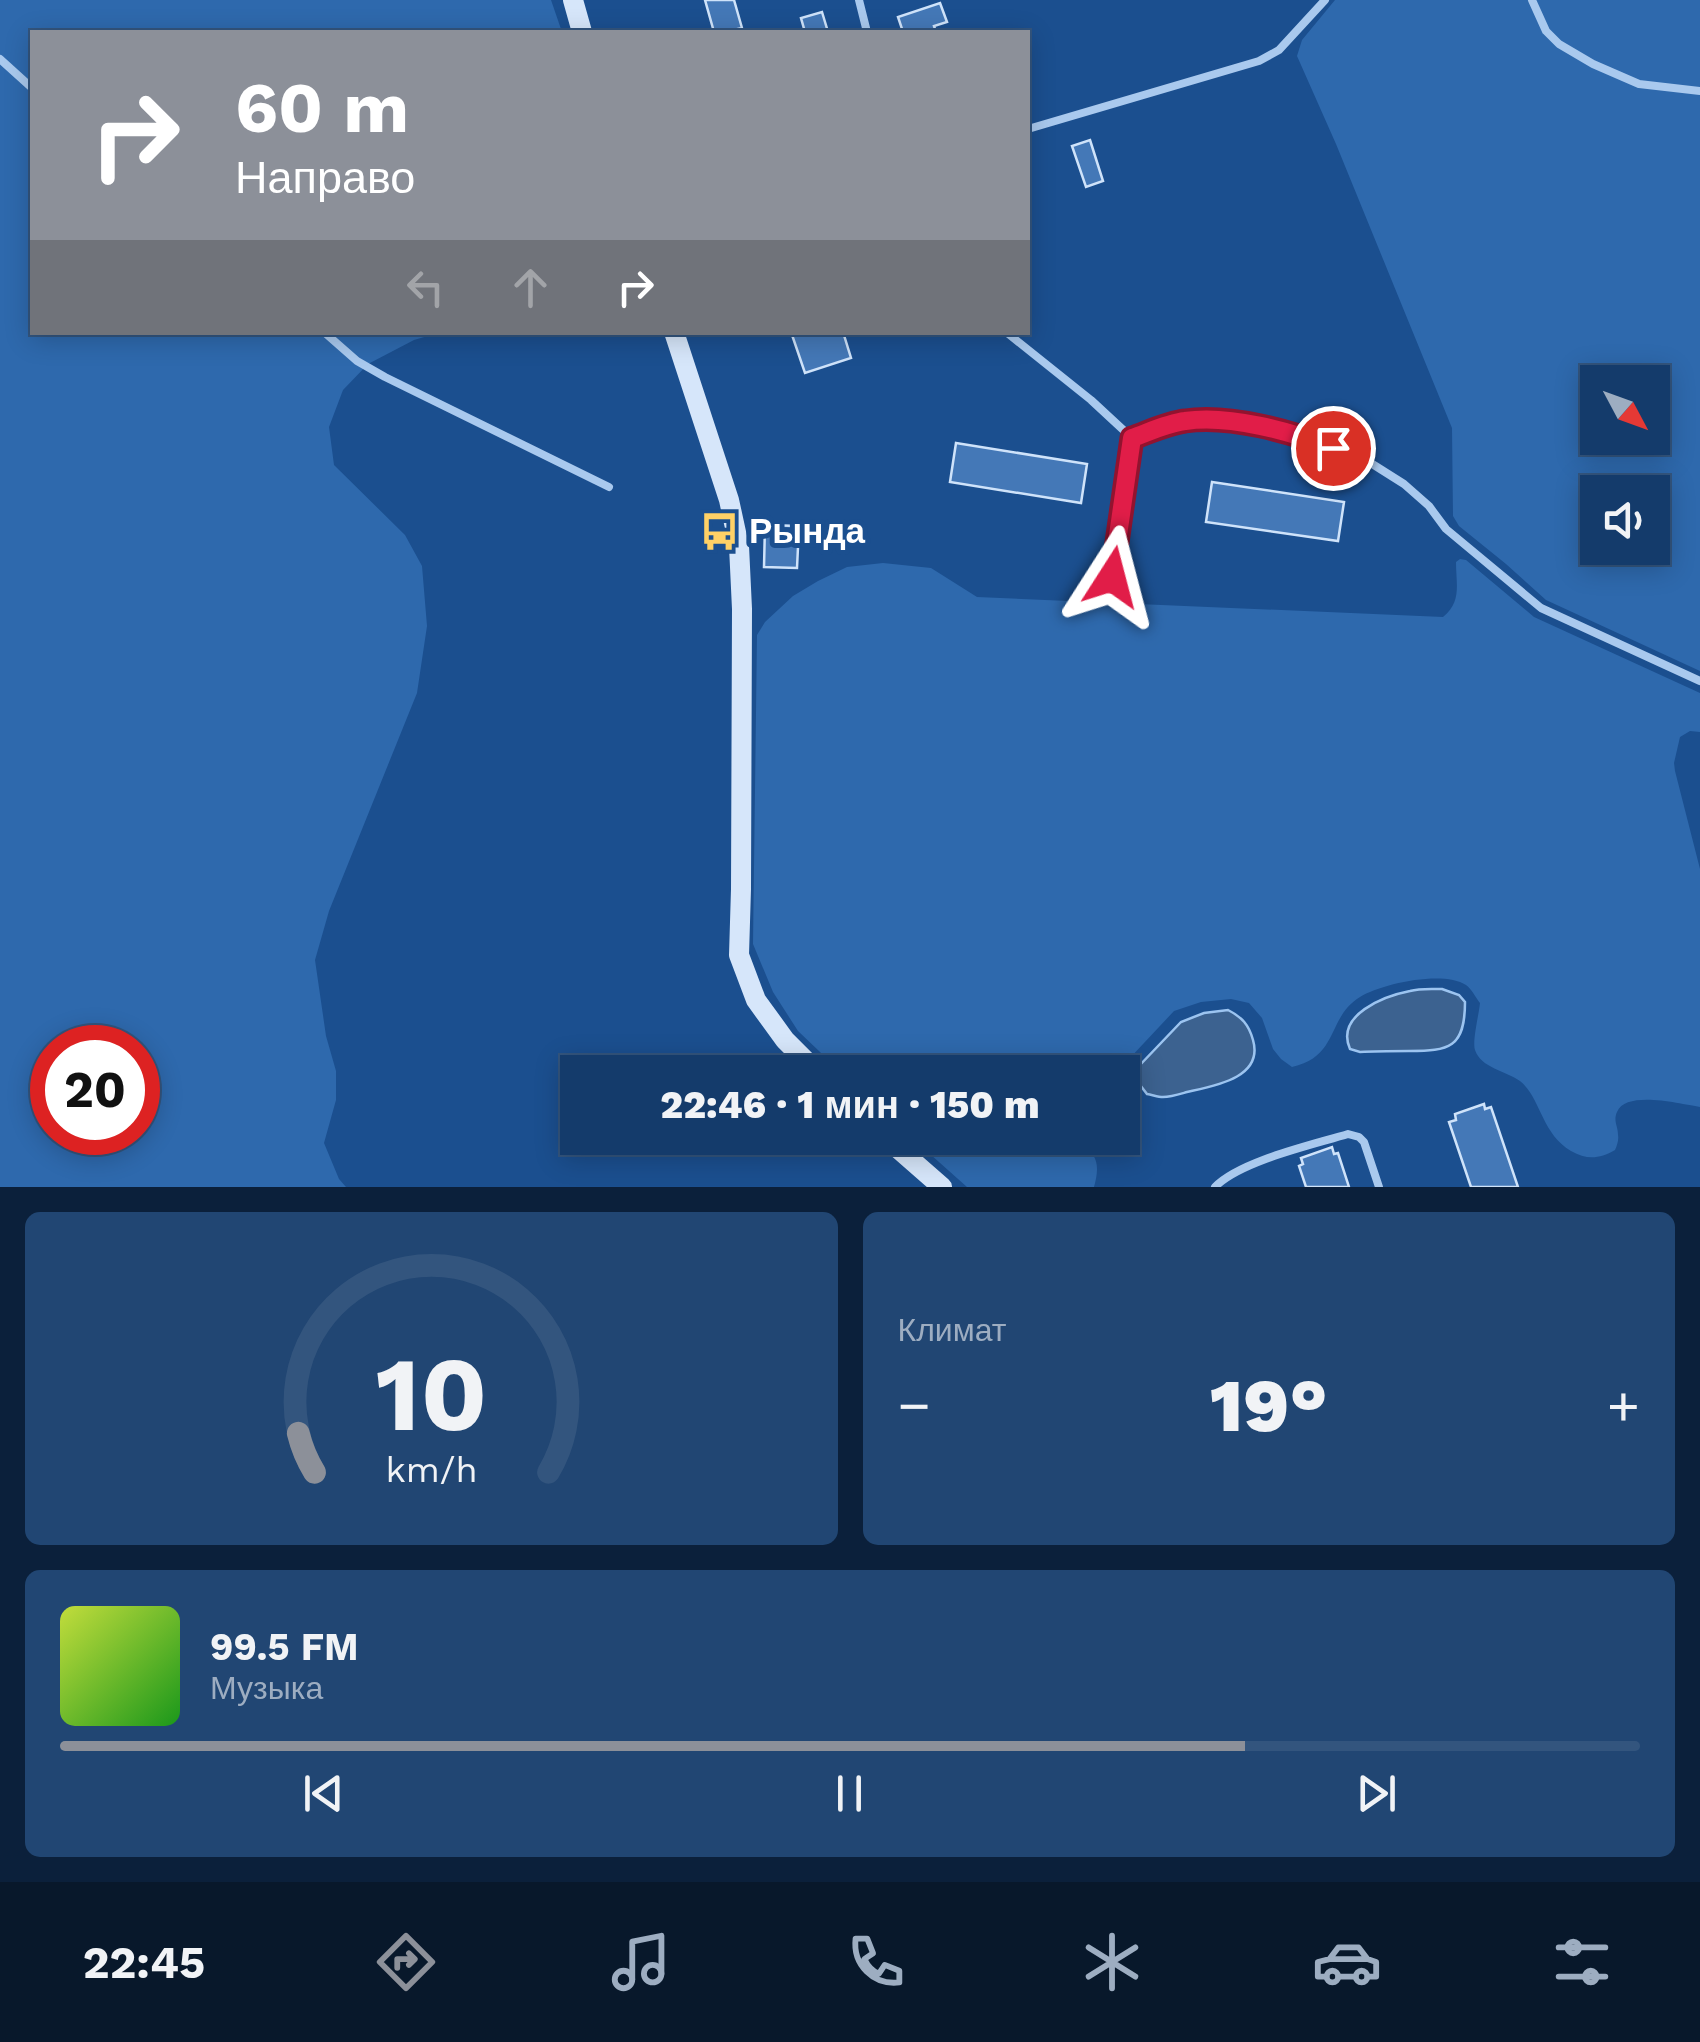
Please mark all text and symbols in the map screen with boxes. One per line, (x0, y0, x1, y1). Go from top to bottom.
text: 60 m (235, 67, 409, 149)
icon: right (70, 70, 200, 200)
text: Направо (235, 151, 415, 204)
icon: left (398, 260, 453, 315)
icon: ahead (503, 260, 558, 315)
icon: right (608, 260, 663, 315)
north arrow (1580, 365, 1670, 455)
map controls (1580, 365, 1670, 565)
pin (1291, 406, 1376, 491)
icon: arrive (1306, 421, 1361, 476)
button: sound (1580, 475, 1670, 565)
bus stop icon: Рында (698, 510, 740, 552)
place label: Рында (749, 510, 866, 552)
position arrow (1060, 525, 1164, 629)
speed limit sign: 20 (30, 1025, 160, 1155)
text: 22:46 · 1 мин · 150 m (660, 1083, 1040, 1127)
text: Климат (898, 1311, 1006, 1349)
text: 10 (375, 1333, 487, 1455)
text: 19° (1210, 1361, 1328, 1449)
text: − (898, 1373, 931, 1437)
text: + (1607, 1373, 1640, 1437)
text: km/h (385, 1449, 477, 1491)
text: 99.5 FM (210, 1625, 358, 1669)
text: Музыка (210, 1669, 323, 1707)
icon: previous (296, 1766, 351, 1821)
icon: pause (822, 1766, 877, 1821)
icon: next (1349, 1766, 1404, 1821)
icon: directions (371, 1927, 441, 1997)
icon: music (606, 1927, 676, 1997)
icon: phone (841, 1927, 911, 1997)
icon: climate (1077, 1927, 1147, 1997)
icon: car (1312, 1927, 1382, 1997)
icon: filters (1547, 1927, 1617, 1997)
text: 22:45 (83, 1936, 205, 1989)

